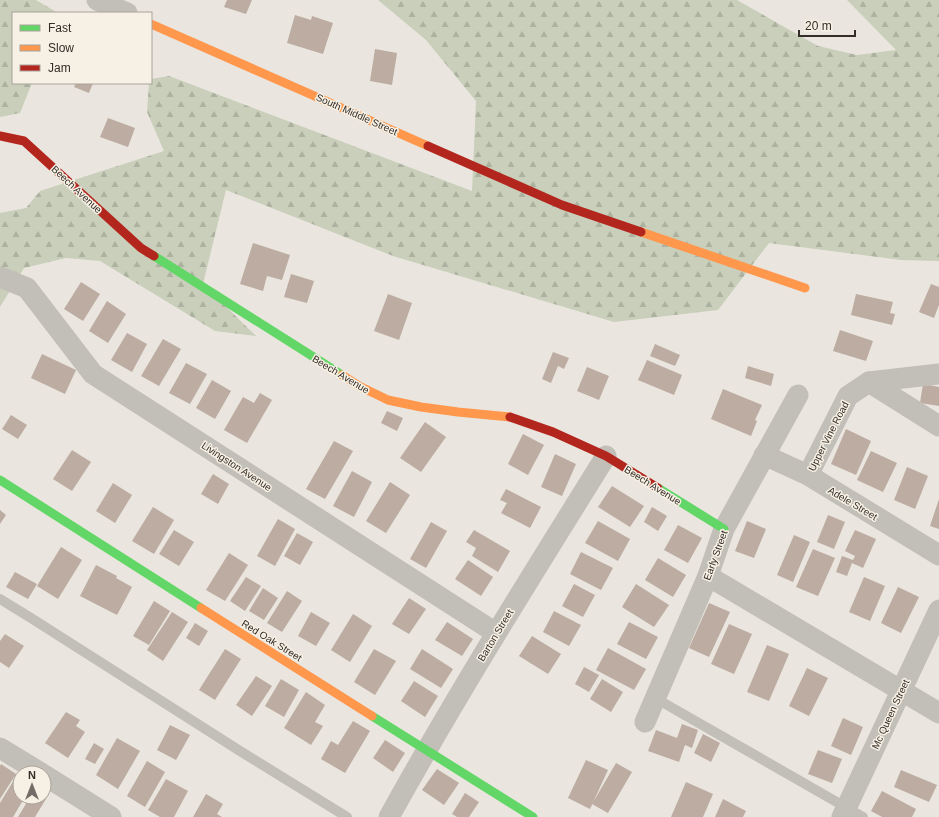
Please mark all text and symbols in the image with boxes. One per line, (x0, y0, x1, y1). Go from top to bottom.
legend (12, 12, 152, 84)
scale bar (799, 12, 855, 38)
text: 20 m (805, 19, 832, 33)
text: Fast (48, 21, 72, 35)
text: Slow (48, 41, 74, 55)
text: Jam (48, 61, 71, 75)
street label: South Middle Street (314, 92, 399, 137)
street label: Beech Avenue (49, 163, 104, 216)
street label: Beech Avenue (310, 353, 372, 396)
street label: Upper Vine Road (806, 400, 851, 473)
street label: Livingston Avenue (200, 440, 274, 493)
street label: Beech Avenue (623, 464, 683, 507)
street label: Adele Street (826, 485, 879, 522)
street label: Early Street (701, 529, 730, 582)
street label: Barton Street (476, 607, 515, 663)
street label: Red Oak Street (240, 617, 304, 663)
street label: Mc Queen Street (869, 677, 912, 751)
north arrow (12, 765, 52, 805)
text: N (28, 769, 36, 781)

